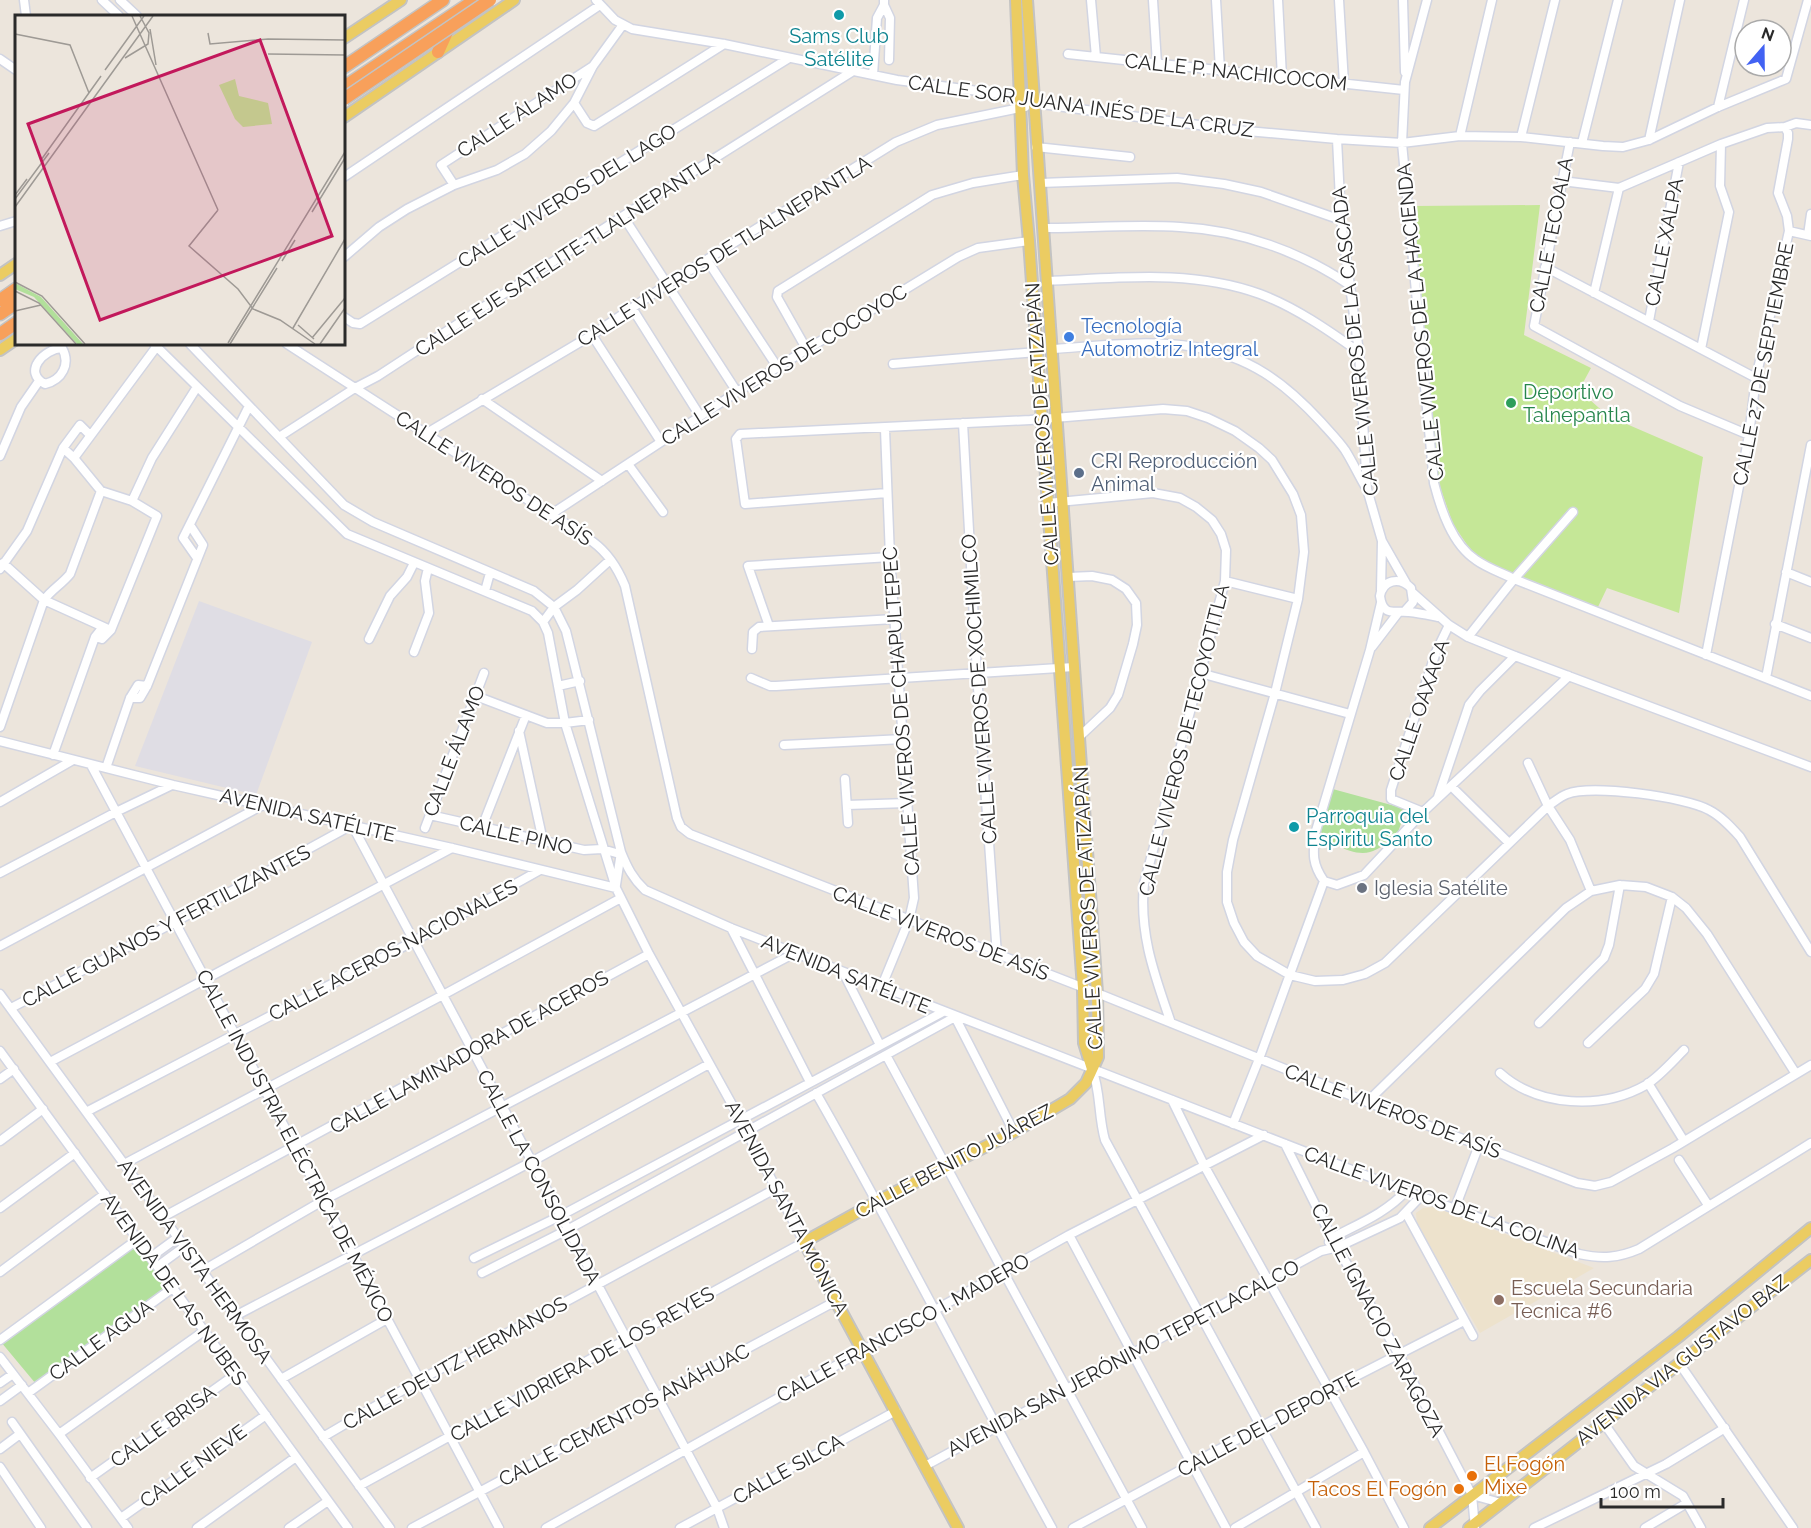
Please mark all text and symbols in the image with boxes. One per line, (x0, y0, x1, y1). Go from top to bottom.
marker: Sams Club Satélite (832, 8, 846, 22)
inset map (15, 15, 345, 345)
north arrow (1733, 18, 1793, 78)
text: N (1759, 23, 1777, 45)
place label: Sams Club Satélite (789, 24, 889, 71)
street label: CALLE P. NACHICOCOM (1123, 48, 1349, 96)
street label: CALLE ÁLAMO (452, 67, 582, 163)
street label: CALLE SOR JUANA INÉS DE LA CRUZ (907, 70, 1255, 142)
street label: CALLE VIVEROS DEL LAGO (453, 119, 681, 273)
street label: CALLE EJE SATELITE-TLALNEPANTLA (410, 146, 724, 361)
street label: CALLE VIVEROS DE TLALNEPANTLA (573, 150, 876, 352)
street label: CALLE TECOALA (1524, 155, 1578, 315)
street label: CALLE VIVEROS DE LA HACIENDA (1391, 162, 1449, 482)
street label: CALLE XALPA (1640, 175, 1688, 308)
street label: CALLE VIVEROS DE LA CASCADA (1327, 185, 1383, 497)
street label: CALLE 27 DE SEPTIEMBRE (1728, 240, 1798, 488)
street label: CALLE VIVEROS DE COCOYOC (657, 279, 912, 451)
street label: CALLE VIVEROS DE ATIZAPÁN (1020, 282, 1064, 566)
place label: Tecnología Automotriz Integral (1081, 314, 1259, 361)
marker: Tecnología Automotriz Integral (1062, 330, 1076, 344)
place label: Deportivo Talnepantla (1523, 380, 1631, 427)
marker: Deportivo Talnepantla (1504, 396, 1518, 410)
street label: CALLE VIVEROS DE ASÍS (391, 405, 597, 551)
place label: CRI Reproducción Animal (1091, 449, 1257, 496)
marker: CRI Reproducción Animal (1072, 466, 1086, 480)
street label: CALLE VIVEROS DE XOCHIMILCO (956, 533, 1002, 845)
street label: CALLE VIVEROS DE CHAPULTEPEC (878, 546, 924, 876)
street label: CALLE VIVEROS DE TECOYOTITLA (1134, 581, 1235, 898)
street label: CALLE OAXACA (1384, 636, 1455, 784)
street label: CALLE ÁLAMO (418, 682, 490, 820)
street label: CALLE VIVEROS DE ATIZAPÁN (1069, 766, 1107, 1050)
street label: AVENIDA SATÉLITE (218, 783, 398, 847)
place label: Parroquia del Espiritu Santo (1306, 804, 1433, 851)
street label: CALLE PINO (457, 810, 575, 860)
marker: Parroquia del Espiritu Santo (1287, 820, 1301, 834)
street label: CALLE GUANOS Y FERTILIZANTES (18, 840, 314, 1012)
street label: CALLE ACEROS NACIONALES (265, 874, 521, 1026)
place label: Iglesia Satélite (1374, 876, 1508, 900)
street label: CALLE VIVEROS DE ASÍS (829, 881, 1053, 985)
marker: Iglesia Satélite (1355, 881, 1369, 895)
street label: AVENIDA SATÉLITE (758, 929, 934, 1019)
street label: CALLE INDUSTRIA ELÉCTRICA DE MÉXICO (191, 965, 399, 1327)
street label: CALLE LAMINADORA DE ACEROS (326, 965, 612, 1139)
street label: CALLE VIVEROS DE ASÍS (1281, 1059, 1505, 1163)
street label: CALLE LA CONSOLIDADA (472, 1066, 606, 1289)
street label: AVENIDA SANTA MÓNICA (720, 1096, 854, 1320)
street label: CALLE BENITO JUÁREZ (851, 1099, 1057, 1223)
street label: CALLE VIVEROS DE LA COLINA (1301, 1141, 1584, 1263)
street label: AVENIDA VISTA HERMOSA (113, 1154, 278, 1368)
street label: AVENIDA DE LAS NUBES (96, 1188, 252, 1390)
street label: CALLE IGNACIO ZARAGOZA (1306, 1199, 1450, 1441)
street label: CALLE FRANCISCO I. MADERO (772, 1248, 1034, 1408)
street label: AVENIDA SAN JERÓNIMO TEPETLACALCO (943, 1255, 1303, 1461)
street label: AVENIDA VIA GUSTAVO BAZ (1571, 1270, 1793, 1450)
place label: Escuela Secundaria Tecnica #6 (1511, 1276, 1693, 1323)
street label: CALLE VIDRIERA DE LOS REYES (446, 1281, 718, 1447)
street label: CALLE DEUTZ HERMANOS (339, 1291, 571, 1435)
marker: Escuela Secundaria Tecnica #6 (1492, 1293, 1506, 1307)
street label: CALLE AGUA (44, 1294, 158, 1386)
street label: CALLE CEMENTOS ANÁHUAC (495, 1338, 754, 1491)
street label: CALLE DEL DEPORTE (1173, 1366, 1363, 1482)
street label: CALLE BRISA (106, 1379, 221, 1472)
street label: CALLE NIEVE (135, 1419, 251, 1513)
street label: CALLE SILCA (728, 1428, 848, 1509)
place label: El Fogón Mixe (1484, 1452, 1565, 1499)
marker: El Fogón Mixe (1465, 1469, 1479, 1483)
scale bar (1601, 1471, 1722, 1509)
place label: Tacos El Fogón (1307, 1477, 1447, 1501)
text: 100 m (1610, 1481, 1661, 1502)
marker: Tacos El Fogón (1452, 1482, 1466, 1496)

